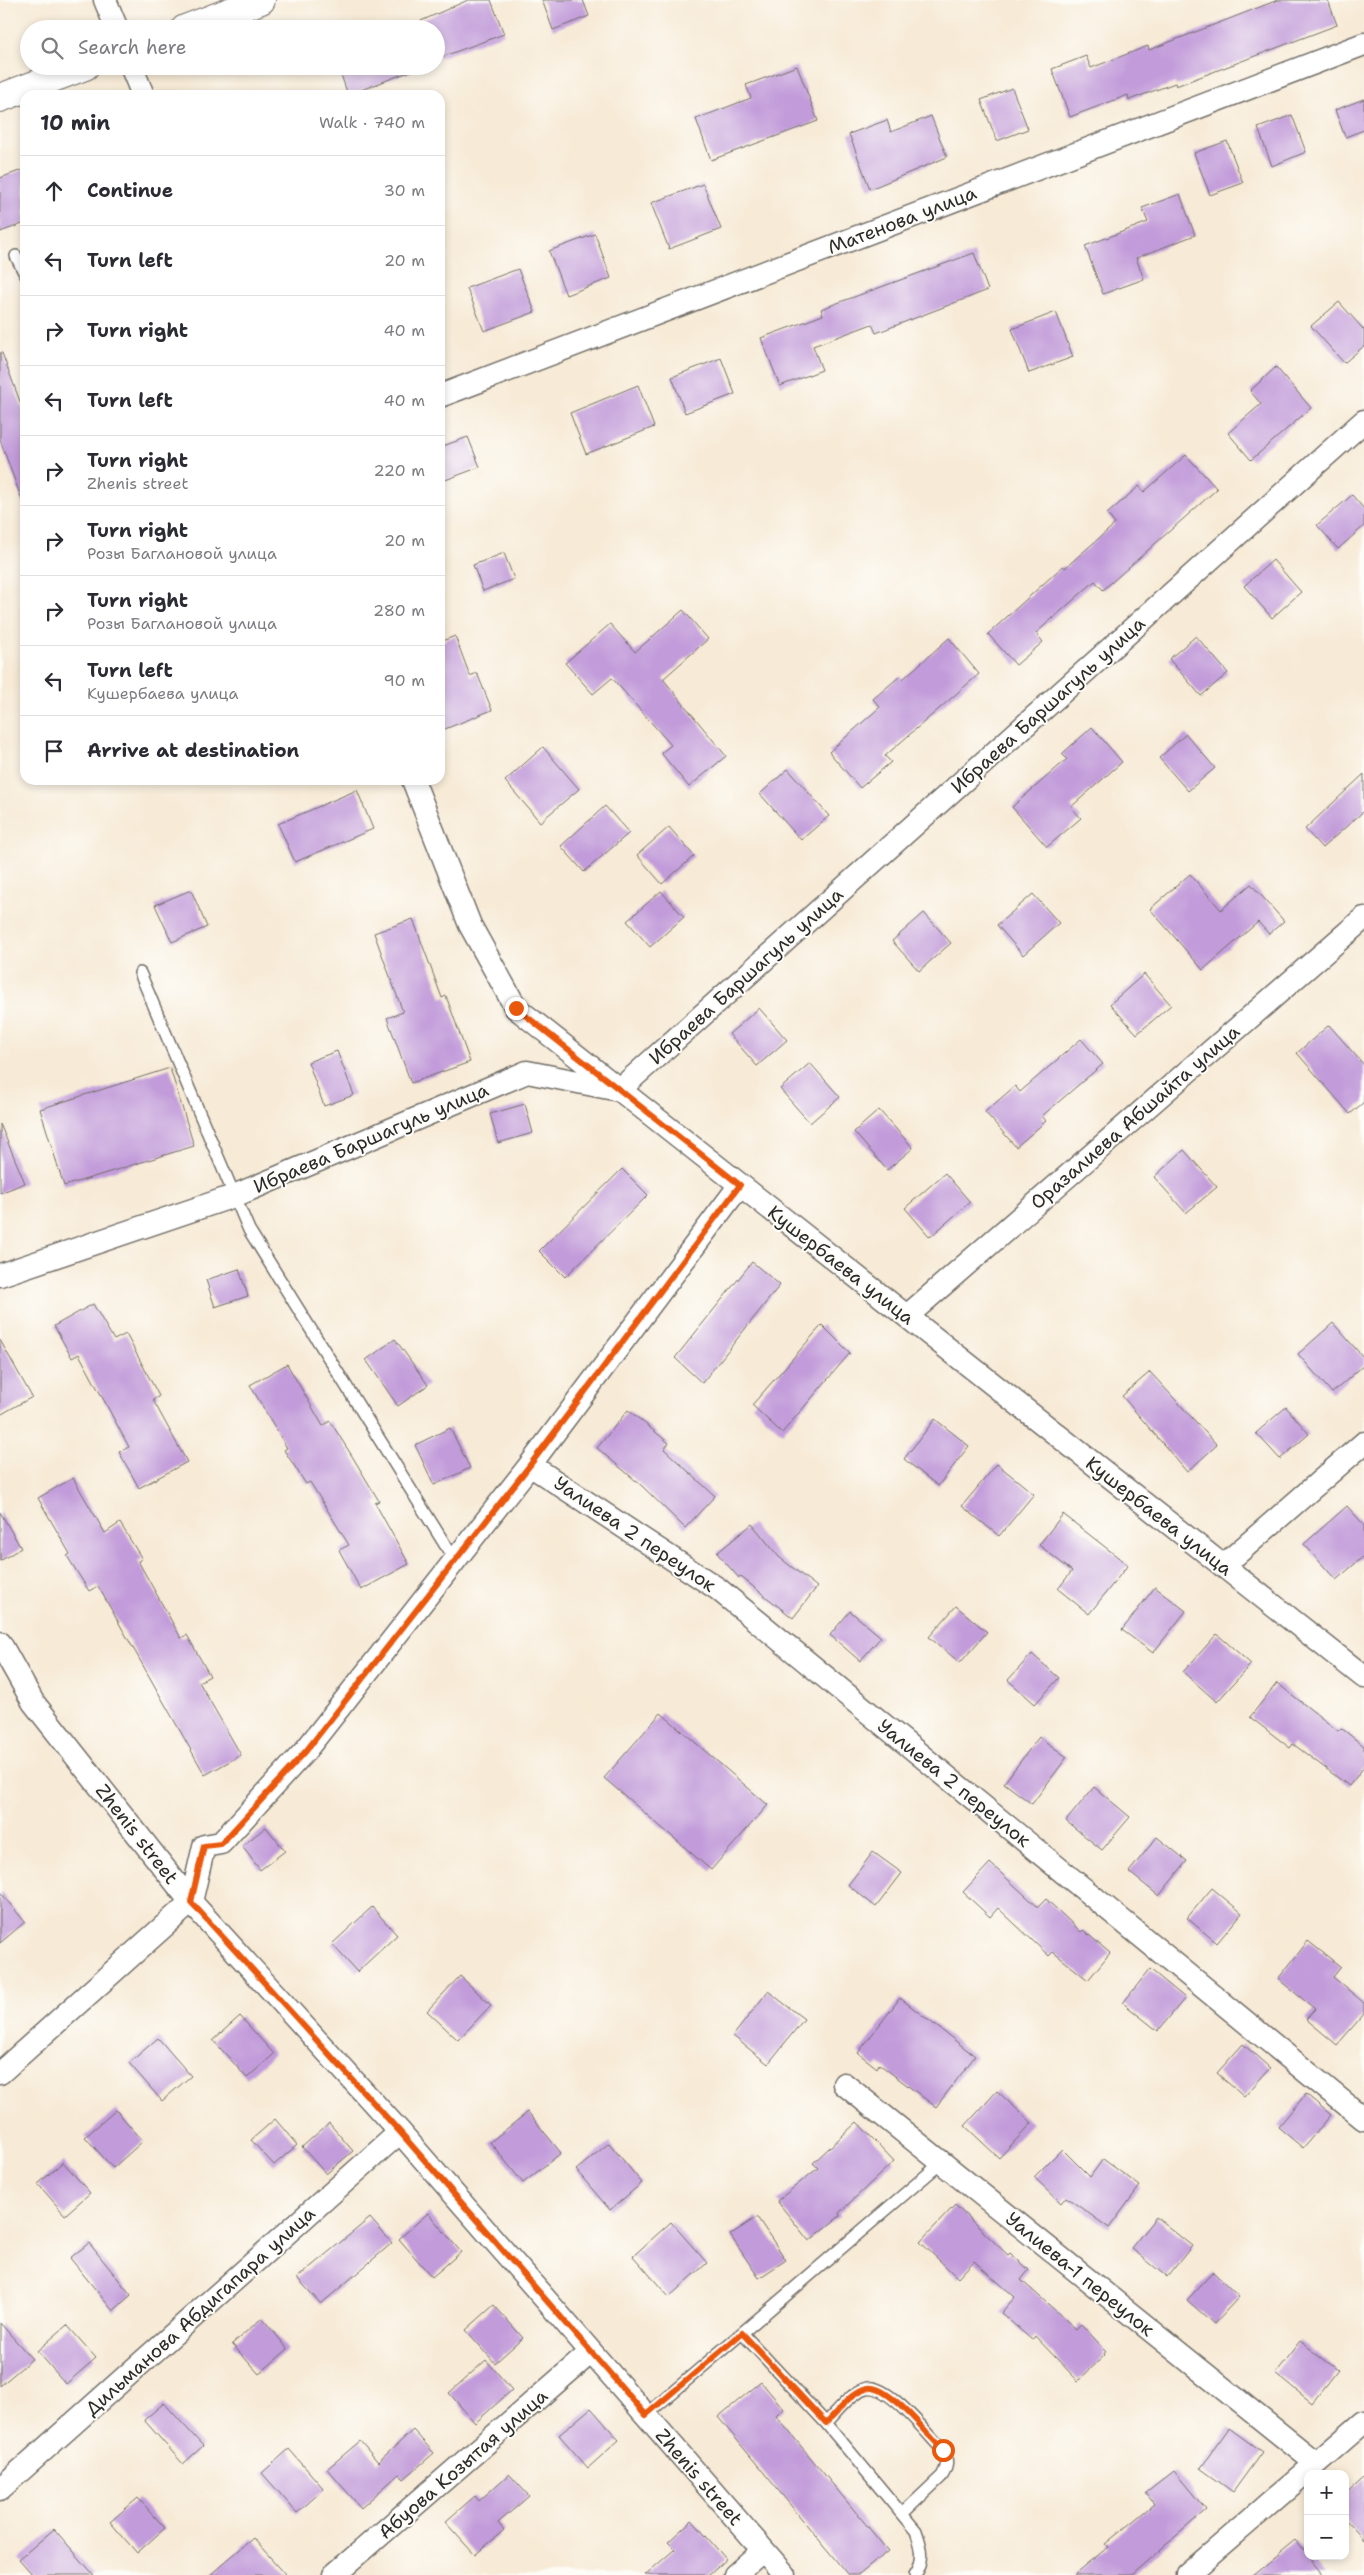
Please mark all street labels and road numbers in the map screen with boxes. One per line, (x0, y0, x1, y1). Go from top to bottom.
street label: Матенова улица (824, 180, 980, 260)
street label: Ибраева Баршагуль улица (946, 611, 1151, 799)
street label: Ибраева Баршагуль улица (644, 882, 849, 1070)
street label: Оразалиева Абшайта улица (1025, 1019, 1245, 1215)
street label: Ибраева Баршагуль улица (250, 1077, 492, 1199)
street label: Кушербаева улица (762, 1200, 920, 1330)
street label: Кушербаева улица (1080, 1451, 1238, 1581)
street label: Уалиева 2 переулок (549, 1470, 721, 1598)
street label: Уалиева 2 переулок (872, 1713, 1036, 1853)
street label: Zhenis street (90, 1779, 184, 1889)
street label: Дильманова Абдигапара улица (80, 2201, 321, 2421)
street label: Уалиева-1 переулок (1000, 2206, 1160, 2342)
street label: Абуова Козытая улица (373, 2383, 553, 2545)
street label: Zhenis street (650, 2423, 748, 2531)

